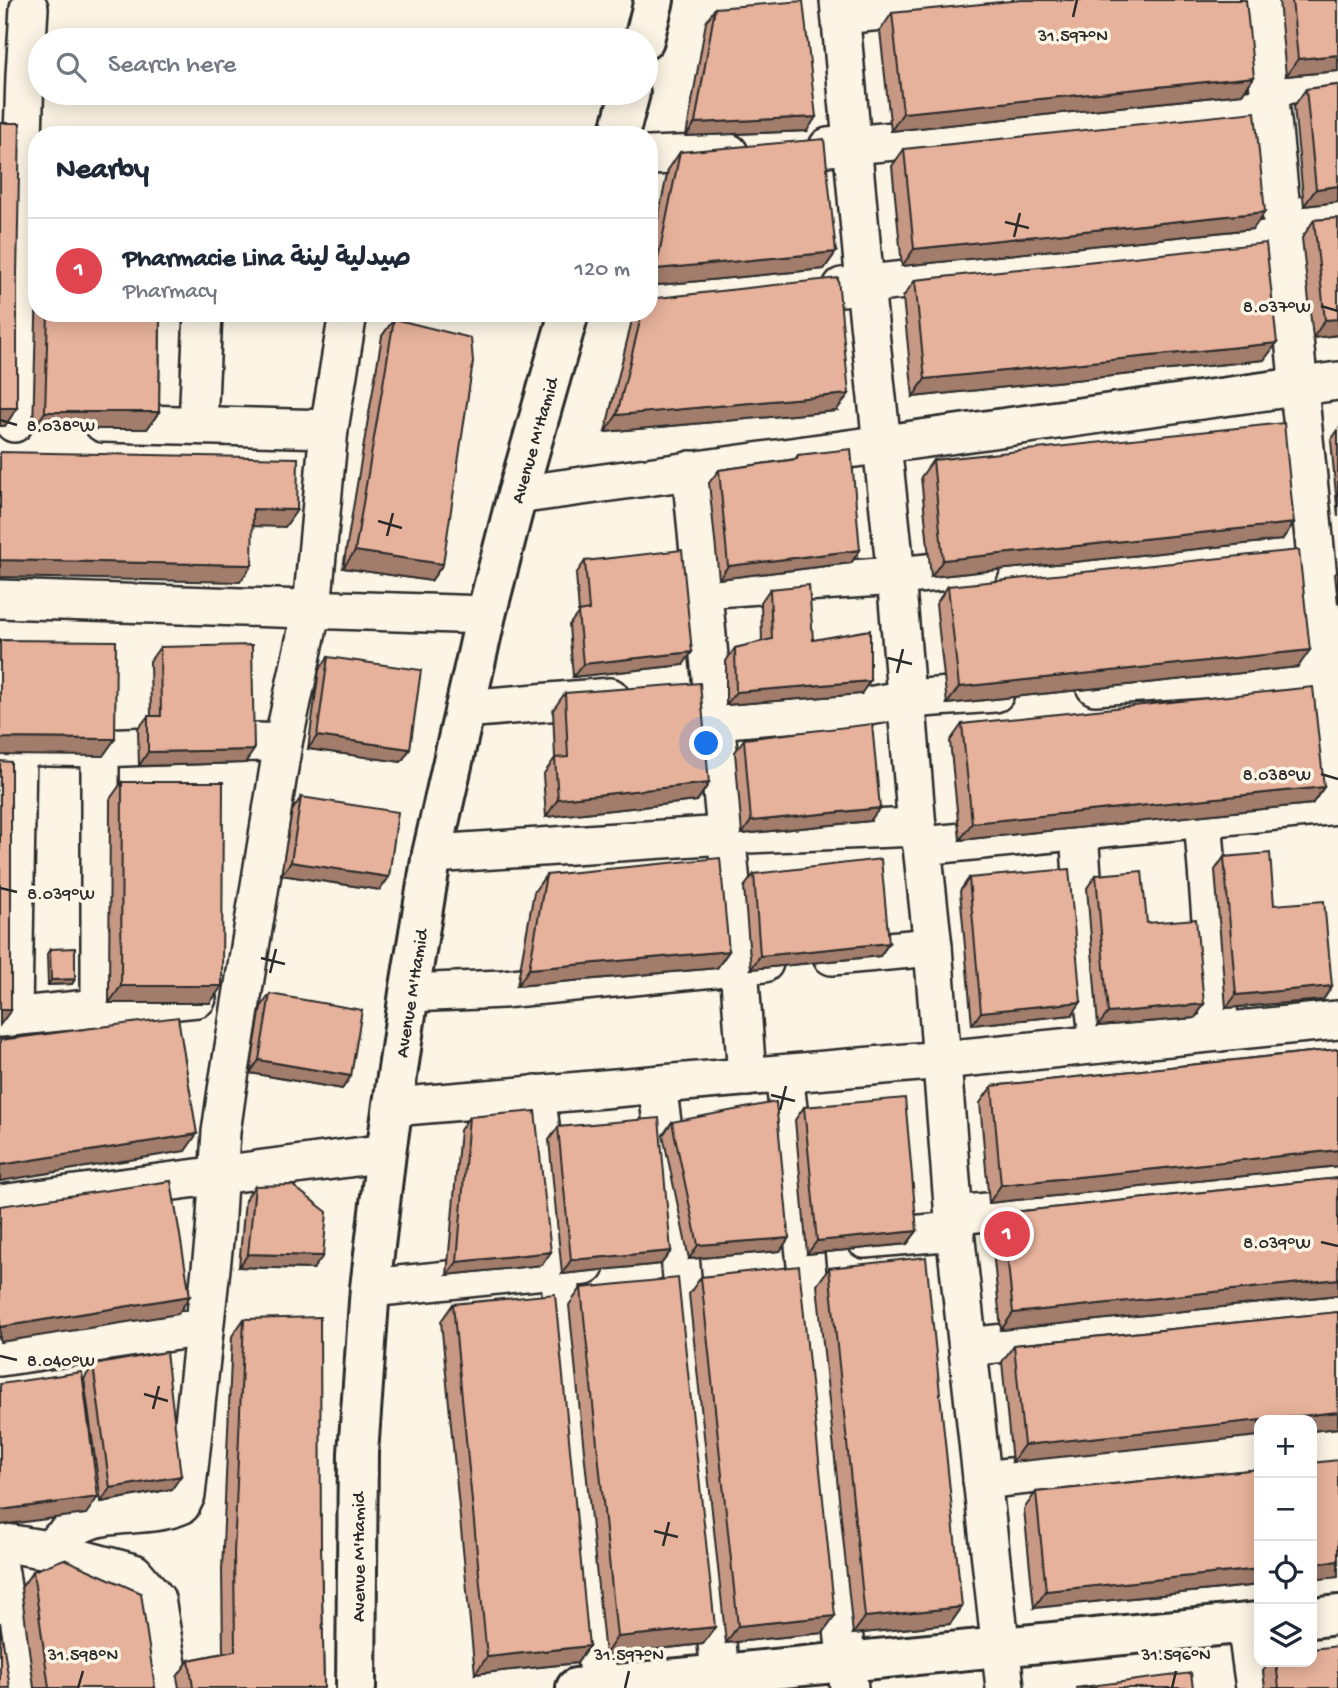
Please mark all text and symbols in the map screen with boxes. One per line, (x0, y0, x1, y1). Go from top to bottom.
text: 31.597°N (1037, 27, 1108, 48)
search box (28, 28, 658, 105)
icon: search (52, 48, 90, 86)
text: Search here (108, 51, 236, 82)
text: Nearby (56, 154, 149, 189)
text: Pharmacie Lina صيدلية لينة (123, 245, 411, 276)
text: 1 (74, 257, 84, 284)
text: 120 m (575, 257, 630, 284)
text: Pharmacy (123, 279, 217, 306)
text: 8.037°W (1243, 298, 1311, 319)
street label: Avenue M'Hamid (507, 374, 566, 507)
text: 8.038°W (27, 417, 95, 438)
your location (689, 726, 723, 760)
text: 8.038°W (1243, 766, 1311, 787)
text: 8.039°W (27, 885, 95, 906)
street label: Avenue M'Hamid (392, 926, 435, 1059)
pin: 1 (984, 1208, 1030, 1260)
text: 8.039°W (1243, 1234, 1311, 1255)
text: 8.040°W (27, 1352, 95, 1373)
map controls (1254, 1415, 1317, 1667)
button: + (1254, 1415, 1317, 1478)
button: − (1254, 1478, 1317, 1541)
street label: Avenue M'Hamid (349, 1490, 372, 1622)
button: locate (1254, 1541, 1317, 1604)
button: layers (1254, 1604, 1317, 1667)
text: 31.598°N (47, 1646, 118, 1667)
text: 31.597°N (593, 1646, 664, 1667)
text: 31.596°N (1140, 1646, 1211, 1667)

